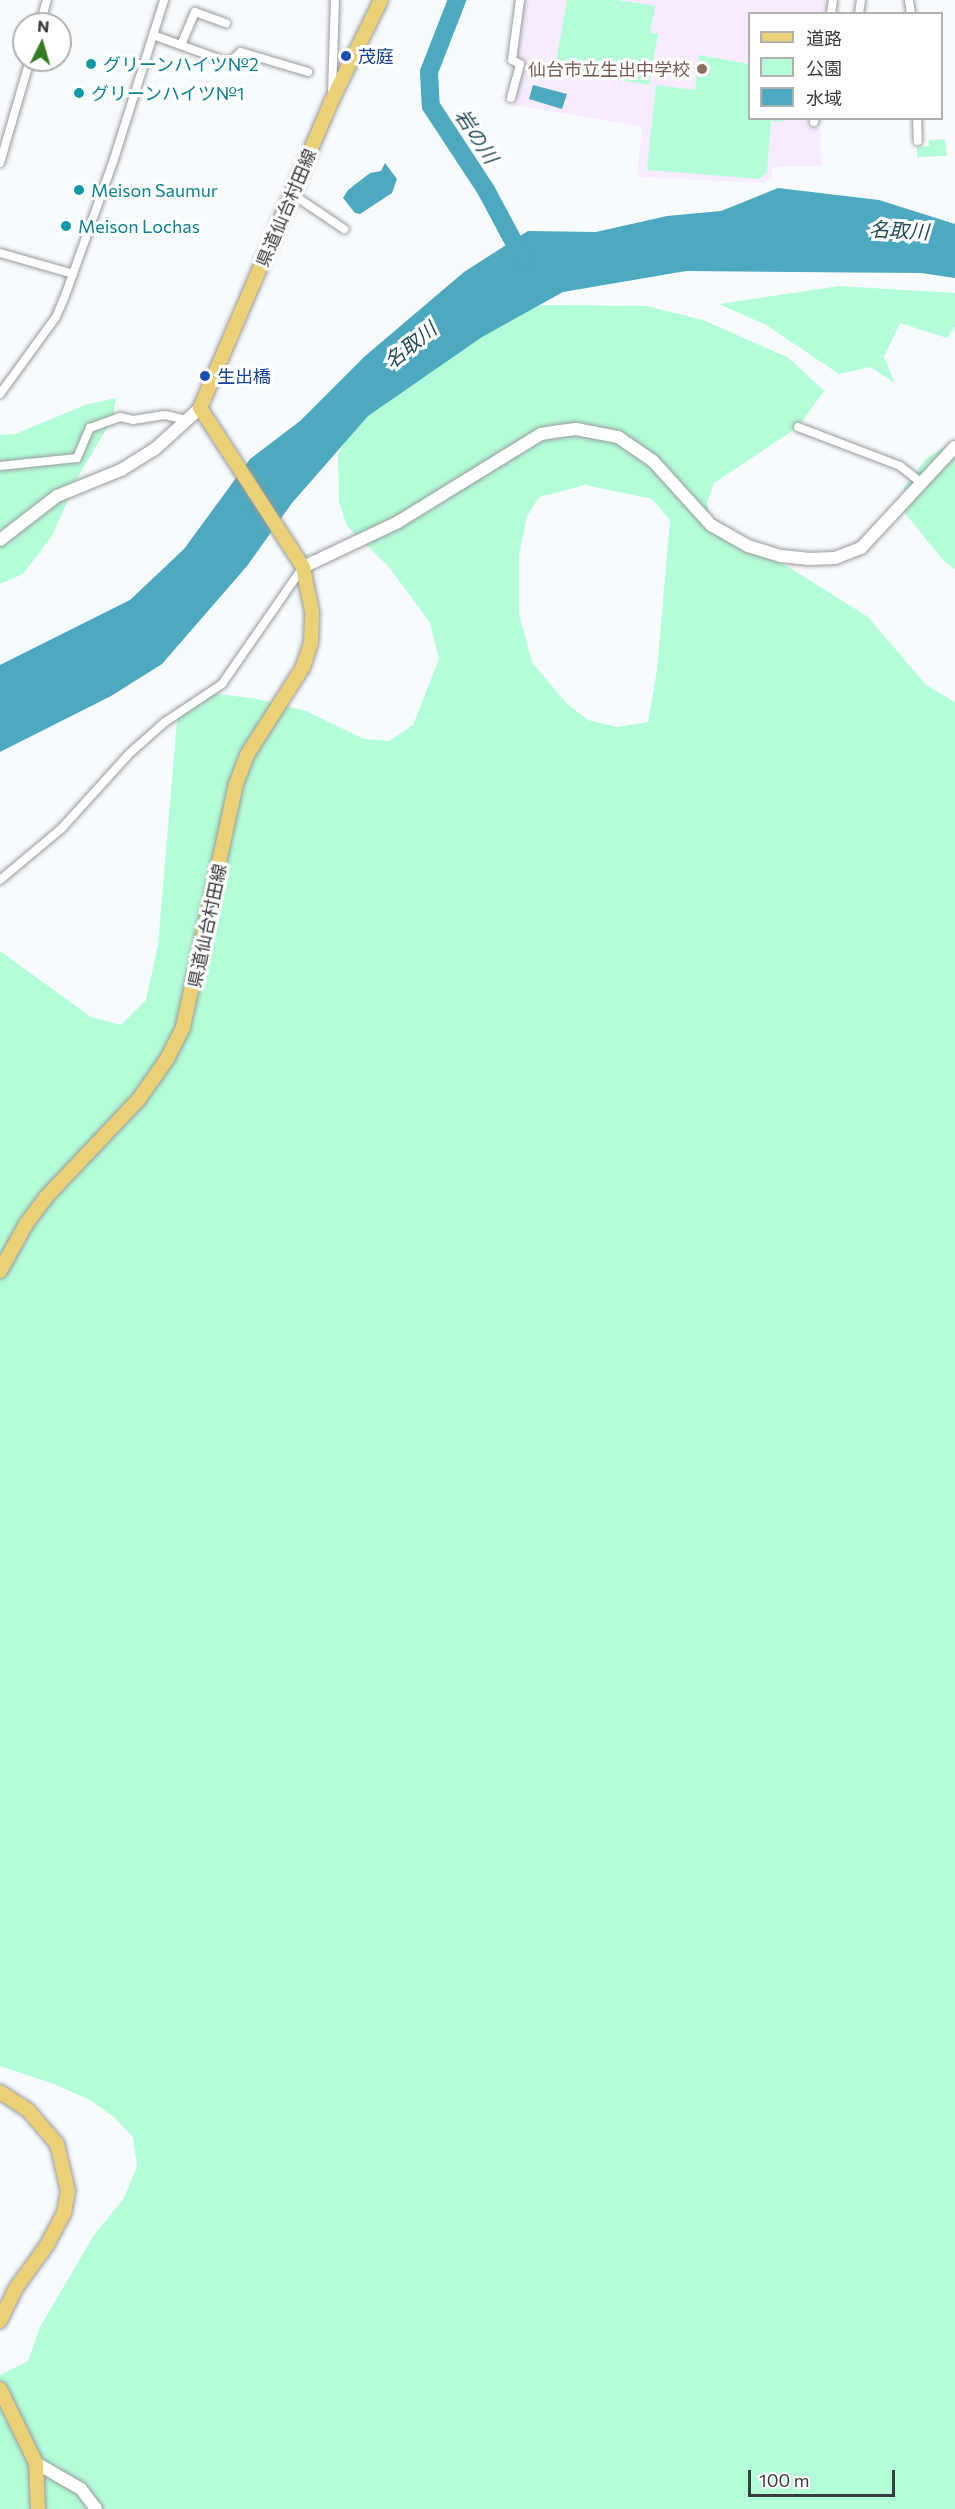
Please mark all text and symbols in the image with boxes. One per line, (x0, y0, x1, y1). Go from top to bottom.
north arrow (12, 12, 72, 72)
legend (748, 12, 943, 120)
text: N (37, 16, 50, 36)
text: 道路 (806, 27, 842, 49)
place label: 茂庭 (358, 45, 394, 67)
marker: 茂庭 (339, 49, 353, 63)
place label: グリーンハイツ№2 (103, 53, 260, 75)
marker: グリーンハイツ№2 (84, 57, 98, 71)
text: 公園 (806, 57, 842, 79)
place label: 仙台市立生出中学校 (528, 58, 690, 80)
marker: 仙台市立生出中学校 (695, 62, 709, 76)
place label: グリーンハイツ№1 (91, 82, 246, 104)
marker: グリーンハイツ№1 (72, 86, 86, 100)
text: 水域 (806, 87, 842, 109)
water label: 岩の川 (451, 104, 503, 168)
street label: 県道仙台村田線 (251, 146, 321, 270)
place label: Meison Saumur (91, 179, 218, 201)
marker: Meison Saumur (72, 183, 86, 197)
place label: Meison Lochas (78, 215, 200, 237)
water label: 名取川 (868, 216, 930, 244)
marker: Meison Lochas (59, 219, 73, 233)
water label: 名取川 (379, 317, 441, 373)
place label: 生出橋 (217, 365, 271, 387)
marker: 生出橋 (198, 369, 212, 383)
street label: 県道仙台村田線 (183, 862, 231, 990)
scale bar (751, 2458, 898, 2496)
text: 100 m (759, 2469, 809, 2491)

